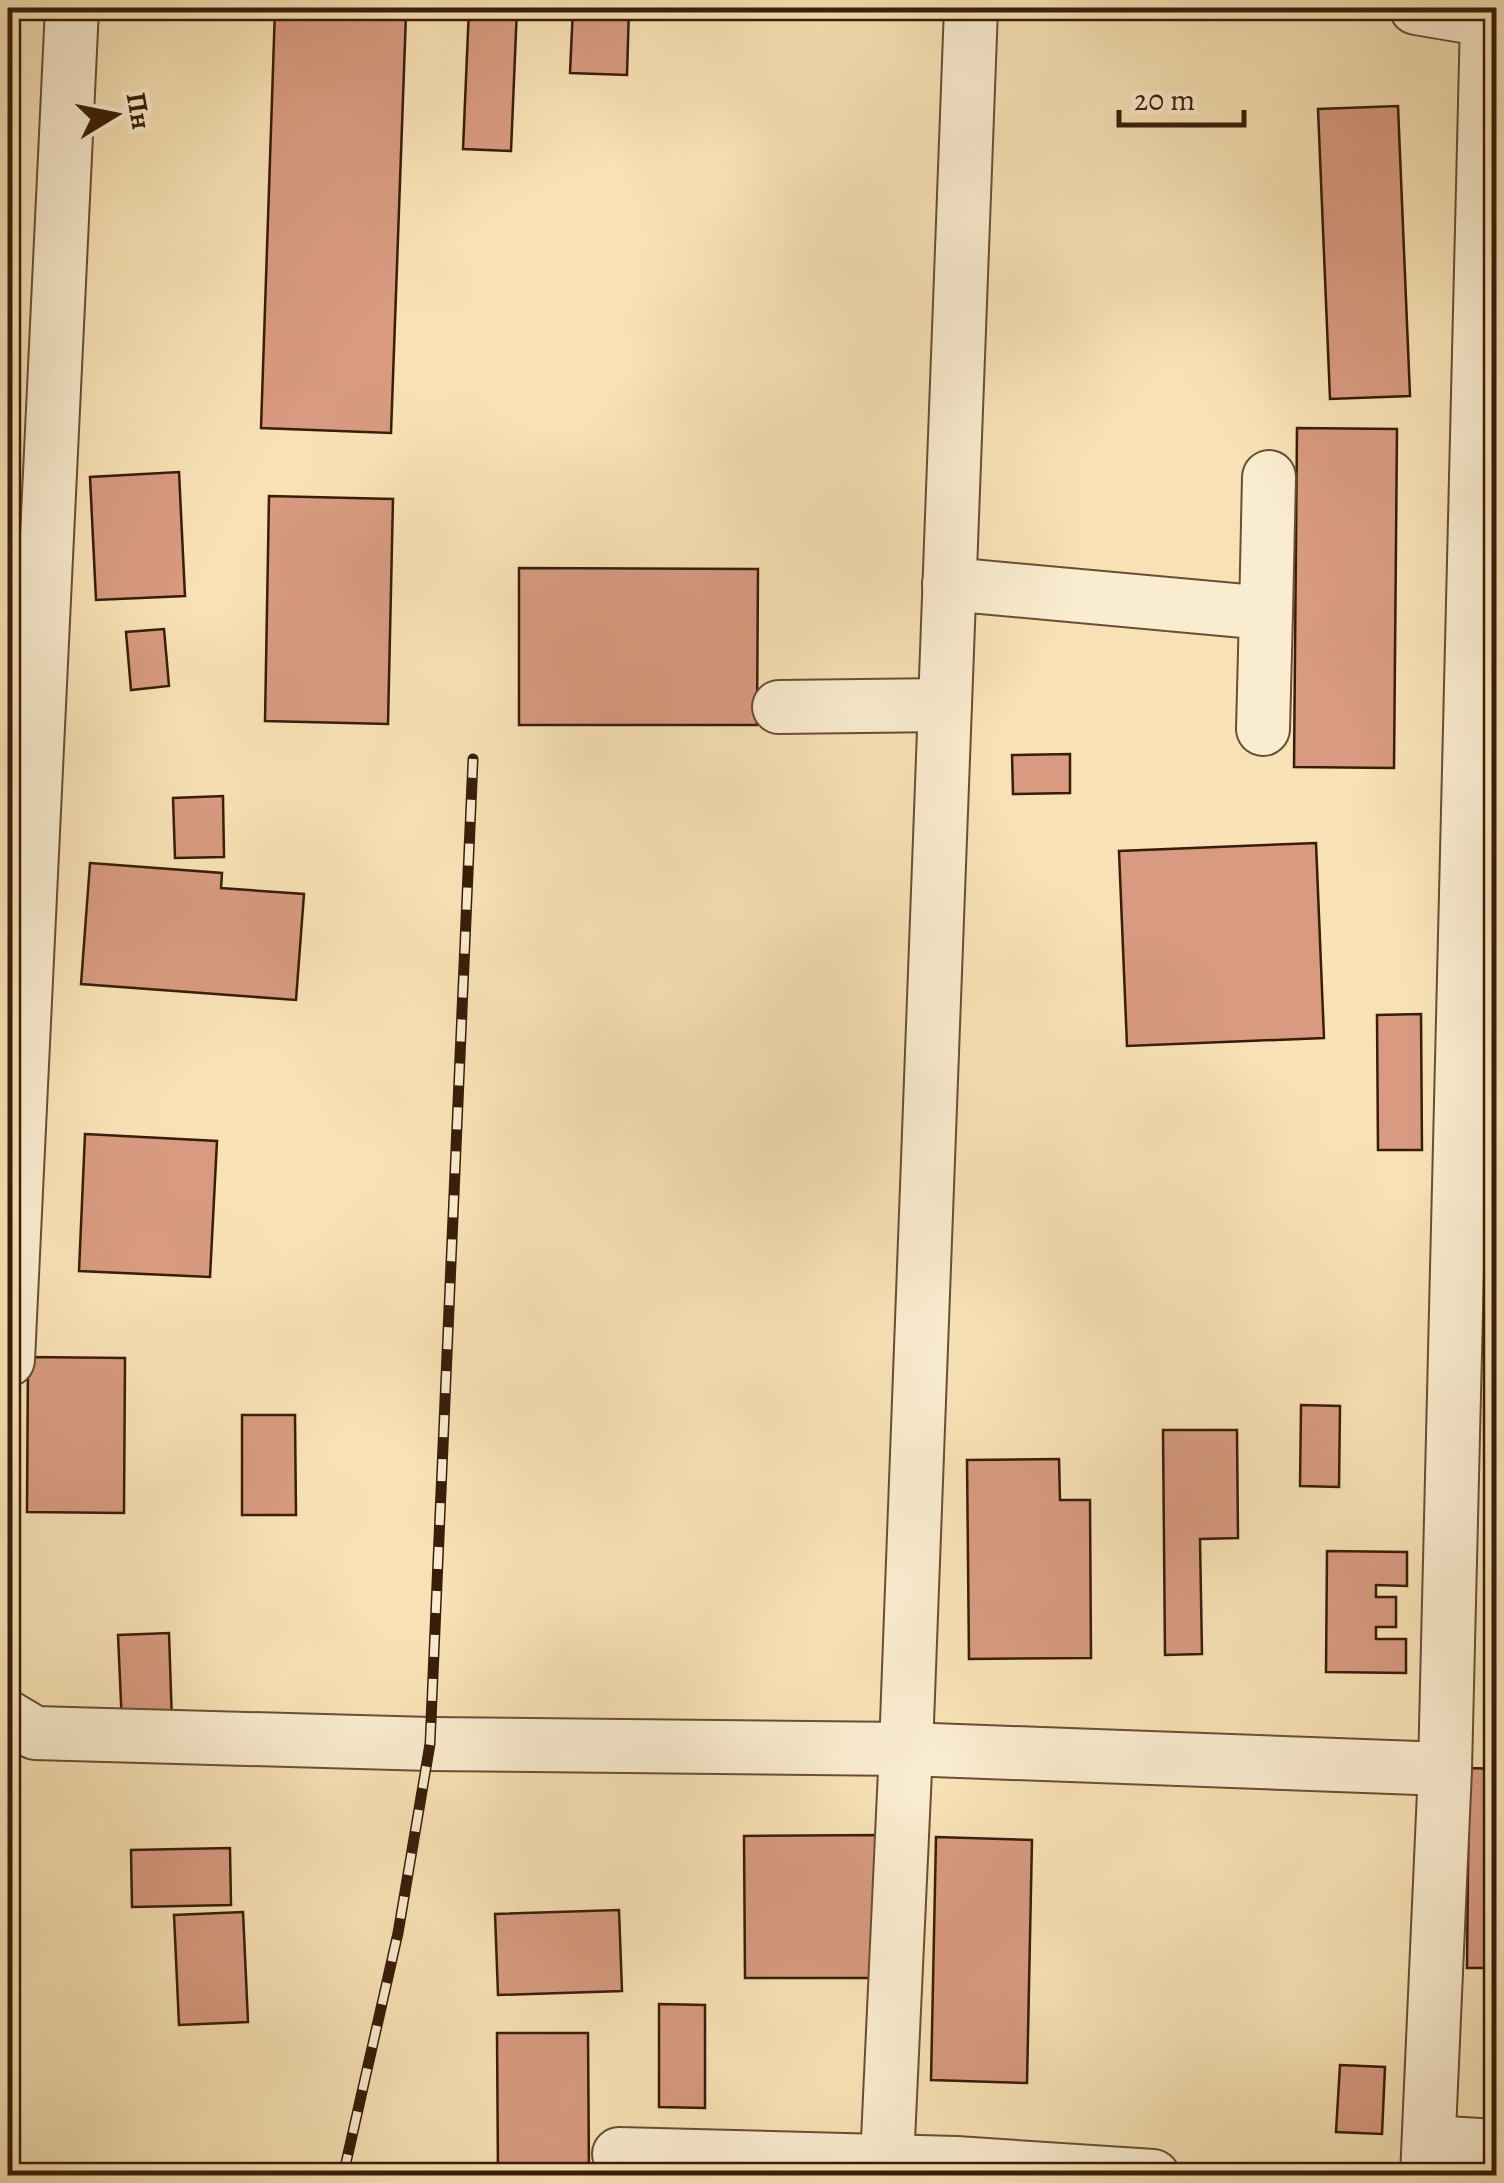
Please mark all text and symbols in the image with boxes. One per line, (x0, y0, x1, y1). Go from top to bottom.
north arrow (65, 65, 165, 165)
scale bar (1119, 65, 1244, 127)
text: 20 m (1134, 80, 1195, 120)
text: Пн (117, 89, 161, 132)

